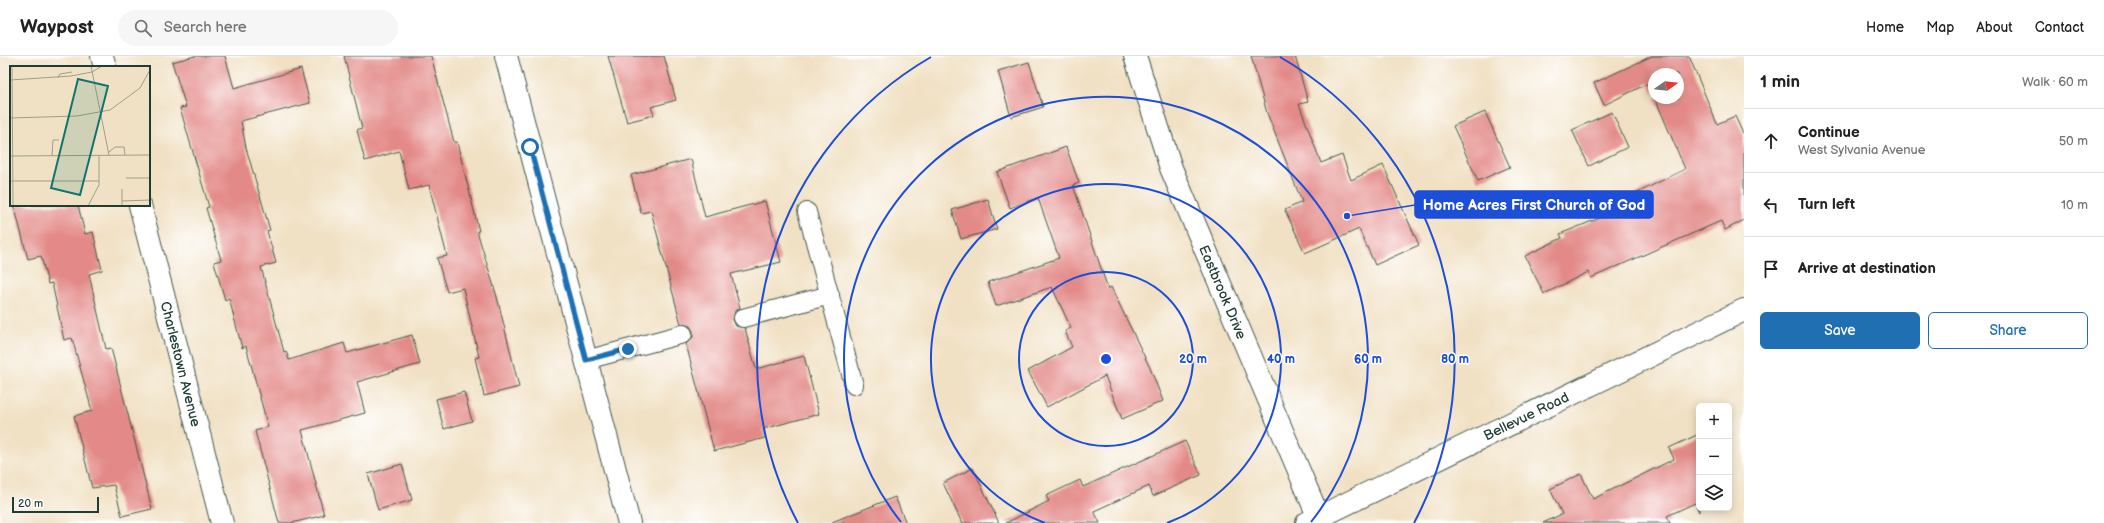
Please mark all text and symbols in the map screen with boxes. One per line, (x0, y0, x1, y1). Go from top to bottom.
search box (118, 10, 398, 46)
text: Waypost (20, 16, 94, 39)
icon: search (132, 17, 154, 39)
text: Search here (164, 18, 247, 37)
text: Home (1866, 19, 1904, 36)
text: Map (1926, 19, 1954, 36)
text: About (1976, 19, 2013, 36)
text: Contact (2035, 19, 2084, 36)
inset map (10, 66, 150, 206)
north arrow (1648, 68, 1684, 104)
text: 1 min (1760, 72, 1800, 92)
text: Walk · 60 m (2022, 74, 2088, 90)
text: Continue (1798, 123, 1860, 142)
icon: ahead (1760, 130, 1782, 152)
text: 50 m (2059, 133, 2088, 149)
route start (521, 138, 539, 156)
text: West Sylvania Avenue (1798, 142, 1925, 158)
callout: Home Acres First Church of God (1415, 191, 1653, 218)
icon: left (1760, 194, 1782, 216)
text: Turn left (1798, 195, 1855, 214)
text: Home Acres First Church of God (1423, 196, 1645, 215)
text: 10 m (2061, 197, 2088, 213)
street label: Eastbrook Drive (1195, 243, 1250, 342)
icon: arrive (1760, 258, 1782, 280)
text: Arrive at destination (1798, 259, 1936, 278)
street label: Charlestown Avenue (157, 300, 204, 429)
button: Save (1760, 312, 1920, 349)
button: Share (1928, 312, 2088, 349)
route end (619, 340, 637, 358)
centre of rings (1099, 352, 1113, 366)
text: 20 m (1179, 352, 1207, 367)
text: 40 m (1267, 352, 1295, 367)
text: 60 m (1354, 352, 1382, 367)
text: 80 m (1441, 352, 1469, 367)
street label: Bellevue Road (1481, 388, 1572, 444)
map controls (1696, 403, 1732, 511)
button: + (1696, 403, 1732, 439)
button: − (1696, 439, 1732, 475)
button: layers (1696, 475, 1732, 511)
scale bar (12, 495, 99, 514)
text: 20 m (18, 497, 43, 510)

